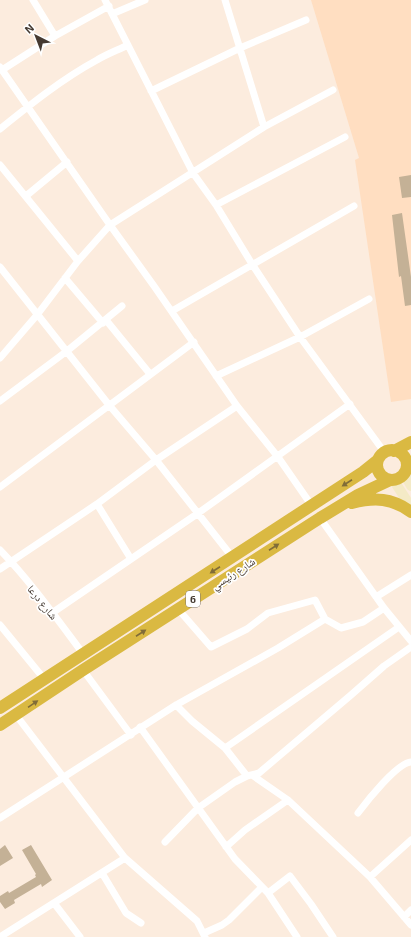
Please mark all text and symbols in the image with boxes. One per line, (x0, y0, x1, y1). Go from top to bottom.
north arrow (16, 16, 56, 56)
text: N (22, 21, 36, 36)
one-way arrow (342, 479, 352, 487)
one-way arrow (269, 543, 279, 551)
street label: شارع رئيسي (209, 554, 259, 594)
one-way arrow (210, 566, 220, 574)
street label: شارع درعا (24, 582, 61, 622)
road number: 6 (186, 591, 200, 607)
one-way arrow (135, 629, 147, 636)
one-way arrow (27, 700, 38, 708)

